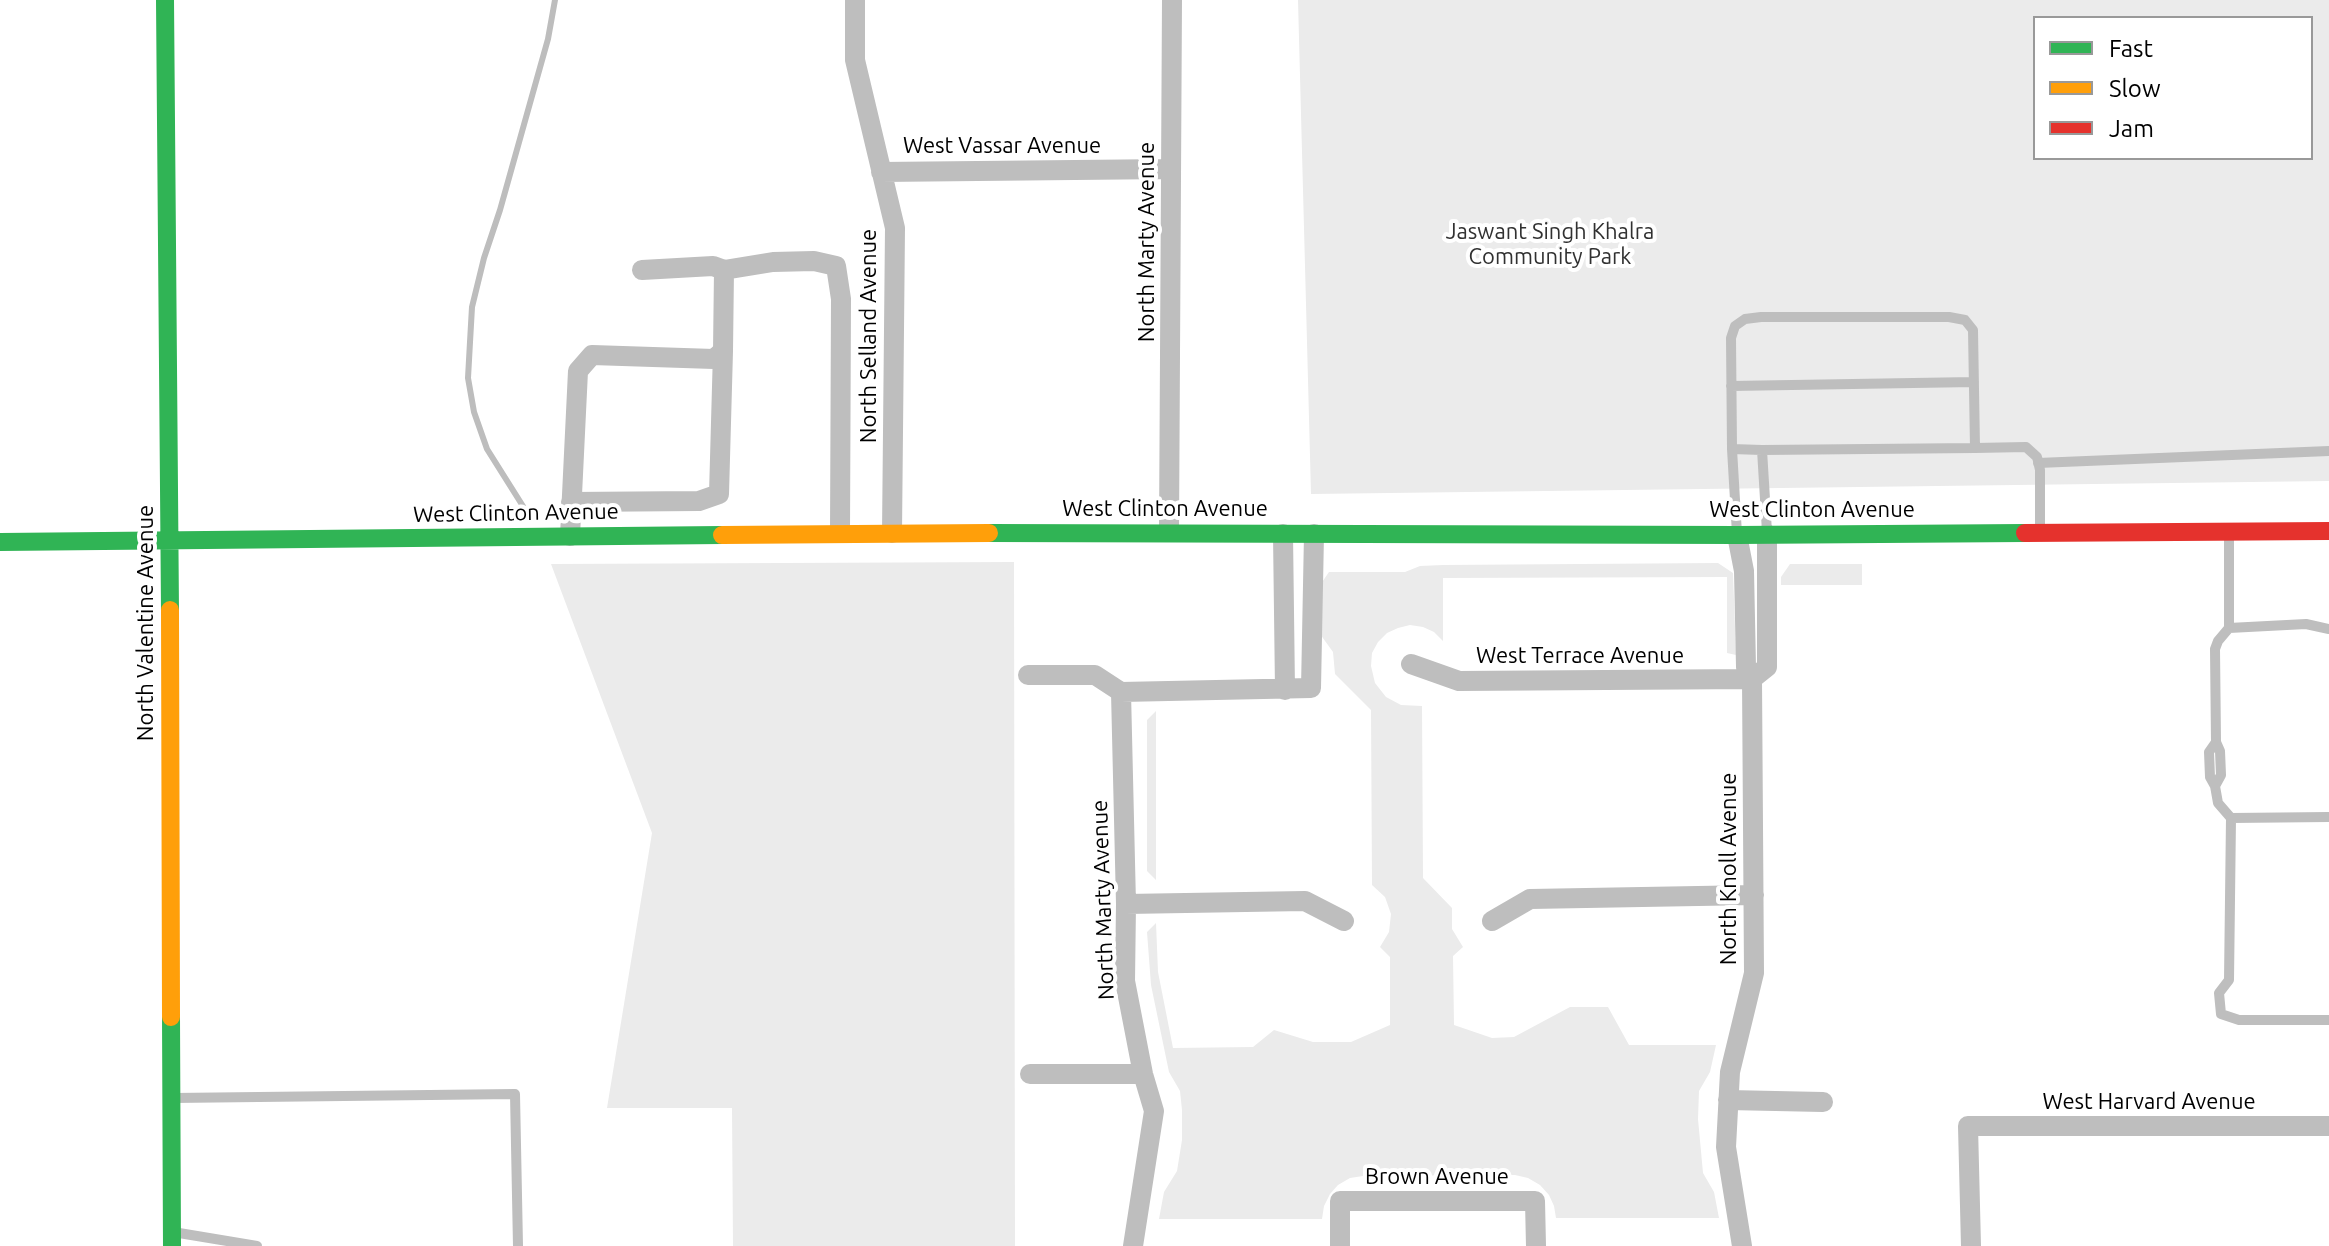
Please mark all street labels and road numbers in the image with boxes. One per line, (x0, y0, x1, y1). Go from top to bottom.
street label: West Vassar Avenue (903, 133, 1101, 159)
street label: North Marty Avenue (1134, 142, 1160, 342)
street label: North Selland Avenue (856, 229, 882, 443)
street label: West Clinton Avenue (1062, 496, 1268, 522)
street label: West Clinton Avenue (1709, 497, 1915, 523)
street label: West Clinton Avenue (413, 498, 619, 528)
street label: North Valentine Avenue (133, 505, 159, 741)
street label: West Terrace Avenue (1476, 643, 1684, 669)
street label: North Knoll Avenue (1716, 773, 1742, 965)
street label: North Marty Avenue (1086, 799, 1120, 1001)
street label: West Harvard Avenue (2042, 1089, 2256, 1115)
street label: Brown Avenue (1365, 1164, 1509, 1190)

